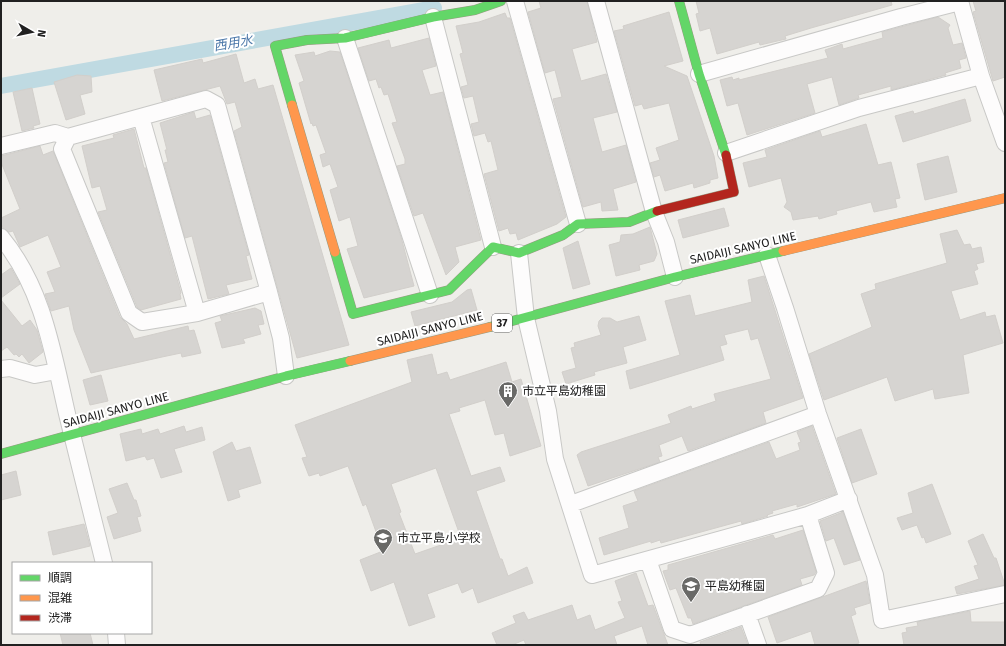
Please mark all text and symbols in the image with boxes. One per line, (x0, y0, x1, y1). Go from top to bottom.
north arrow (12, 12, 52, 52)
text: N (34, 29, 48, 38)
water label: 西用水 (212, 32, 255, 54)
street label: SAIDAIJI SANYO LINE (688, 229, 798, 267)
street label: SAIDAIJI SANYO LINE (376, 309, 484, 349)
road number: 37 (492, 314, 512, 332)
building icon: 市立平島幼稚園 (497, 380, 519, 408)
place label: 市立平島幼稚園 (522, 384, 606, 398)
street label: SAIDAIJI SANYO LINE (62, 389, 170, 431)
school or university icon: 市立平島小学校 (372, 527, 394, 555)
place label: 市立平島小学校 (397, 531, 481, 545)
legend (12, 562, 152, 634)
text: 順調 (48, 571, 72, 585)
school or university icon: 平島幼稚園 (680, 575, 702, 603)
place label: 平島幼稚園 (705, 579, 765, 593)
text: 混雑 (48, 591, 72, 605)
text: 渋滞 (48, 611, 72, 625)

